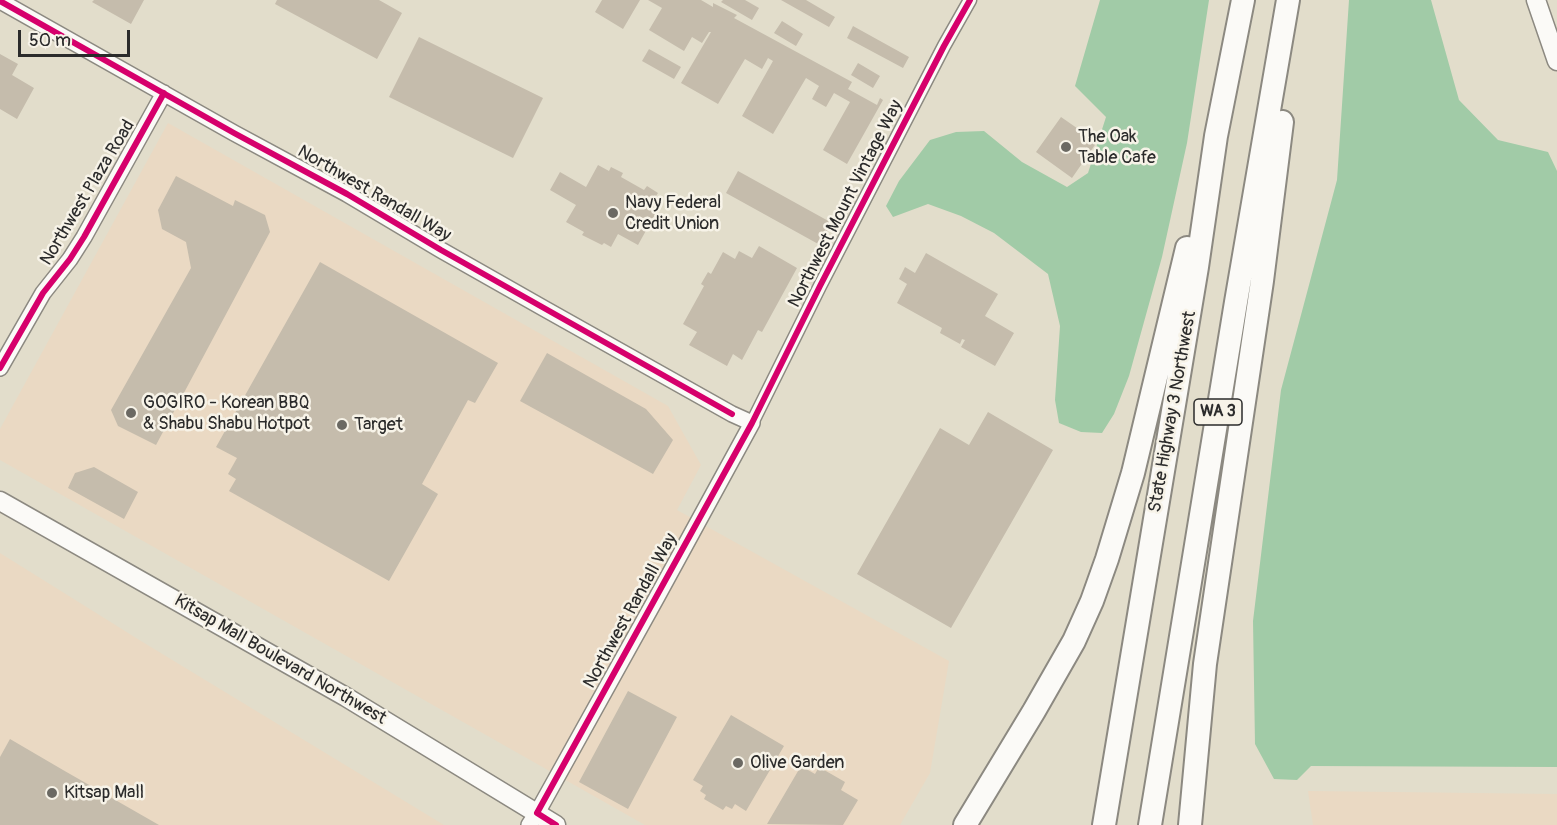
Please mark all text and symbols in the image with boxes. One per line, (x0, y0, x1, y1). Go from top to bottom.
scale bar (21, 18, 134, 56)
text: 50 m (29, 29, 71, 52)
street label: Northwest Mount Vintage Way (784, 97, 908, 311)
street label: Northwest Plaza Road (36, 116, 140, 270)
place label: The Oak Table Cafe (1078, 126, 1156, 168)
marker: The Oak Table Cafe (1059, 140, 1073, 154)
street label: Northwest Randall Way (293, 141, 455, 247)
place label: Navy Federal Credit Union (625, 192, 721, 234)
marker: Navy Federal Credit Union (606, 206, 620, 220)
street label: State Highway 3 Northwest (1145, 310, 1201, 514)
place label: GOGIRO - Korean BBQ & Shabu Shabu Hotpot (143, 392, 310, 434)
road number: WA 3 (1194, 399, 1242, 425)
marker: GOGIRO - Korean BBQ & Shabu Shabu Hotpot (124, 406, 138, 420)
place label: Target (354, 414, 403, 436)
marker: Target (335, 418, 349, 432)
street label: Northwest Randall Way (579, 530, 683, 692)
street label: Kitsap Mall Boulevard Northwest (170, 590, 390, 730)
place label: Olive Garden (750, 752, 844, 774)
marker: Olive Garden (731, 756, 745, 770)
place label: Kitsap Mall (64, 782, 144, 804)
marker: Kitsap Mall (45, 786, 59, 800)

